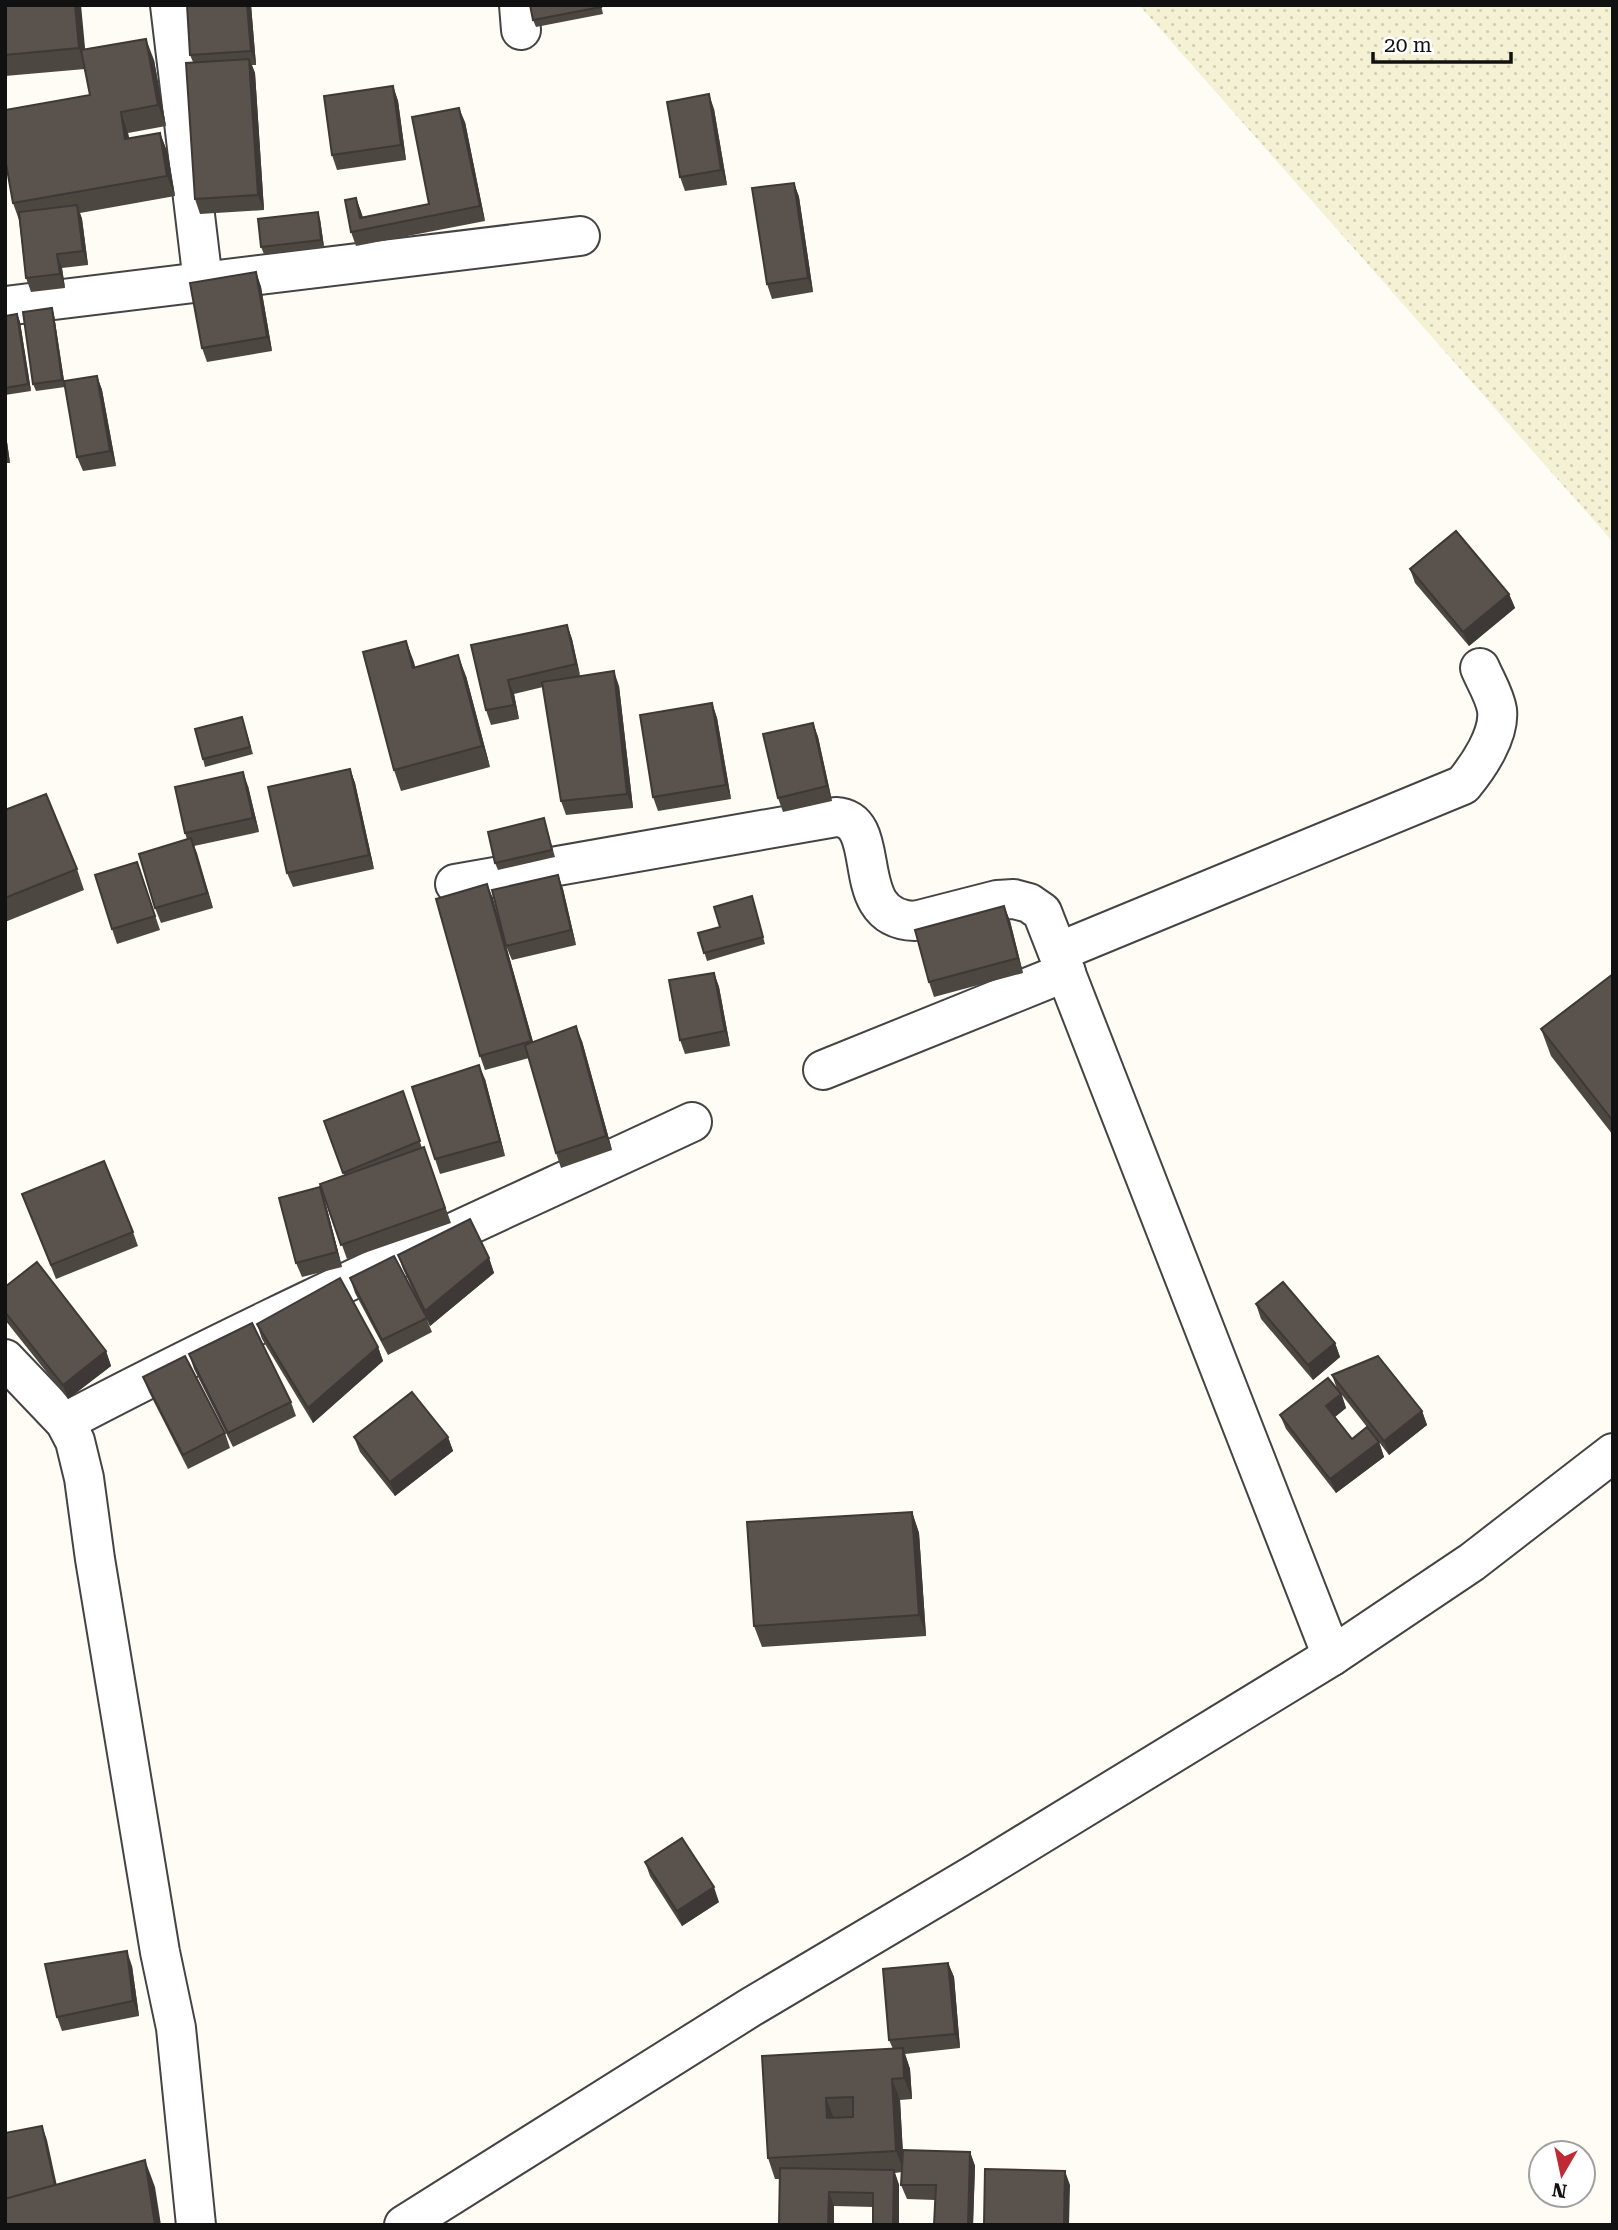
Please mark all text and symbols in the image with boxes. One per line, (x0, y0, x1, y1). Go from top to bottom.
scale bar (1373, 21, 1511, 65)
text: 20 m (1384, 33, 1432, 57)
north arrow (1527, 2139, 1597, 2209)
text: N (1550, 2178, 1568, 2203)

